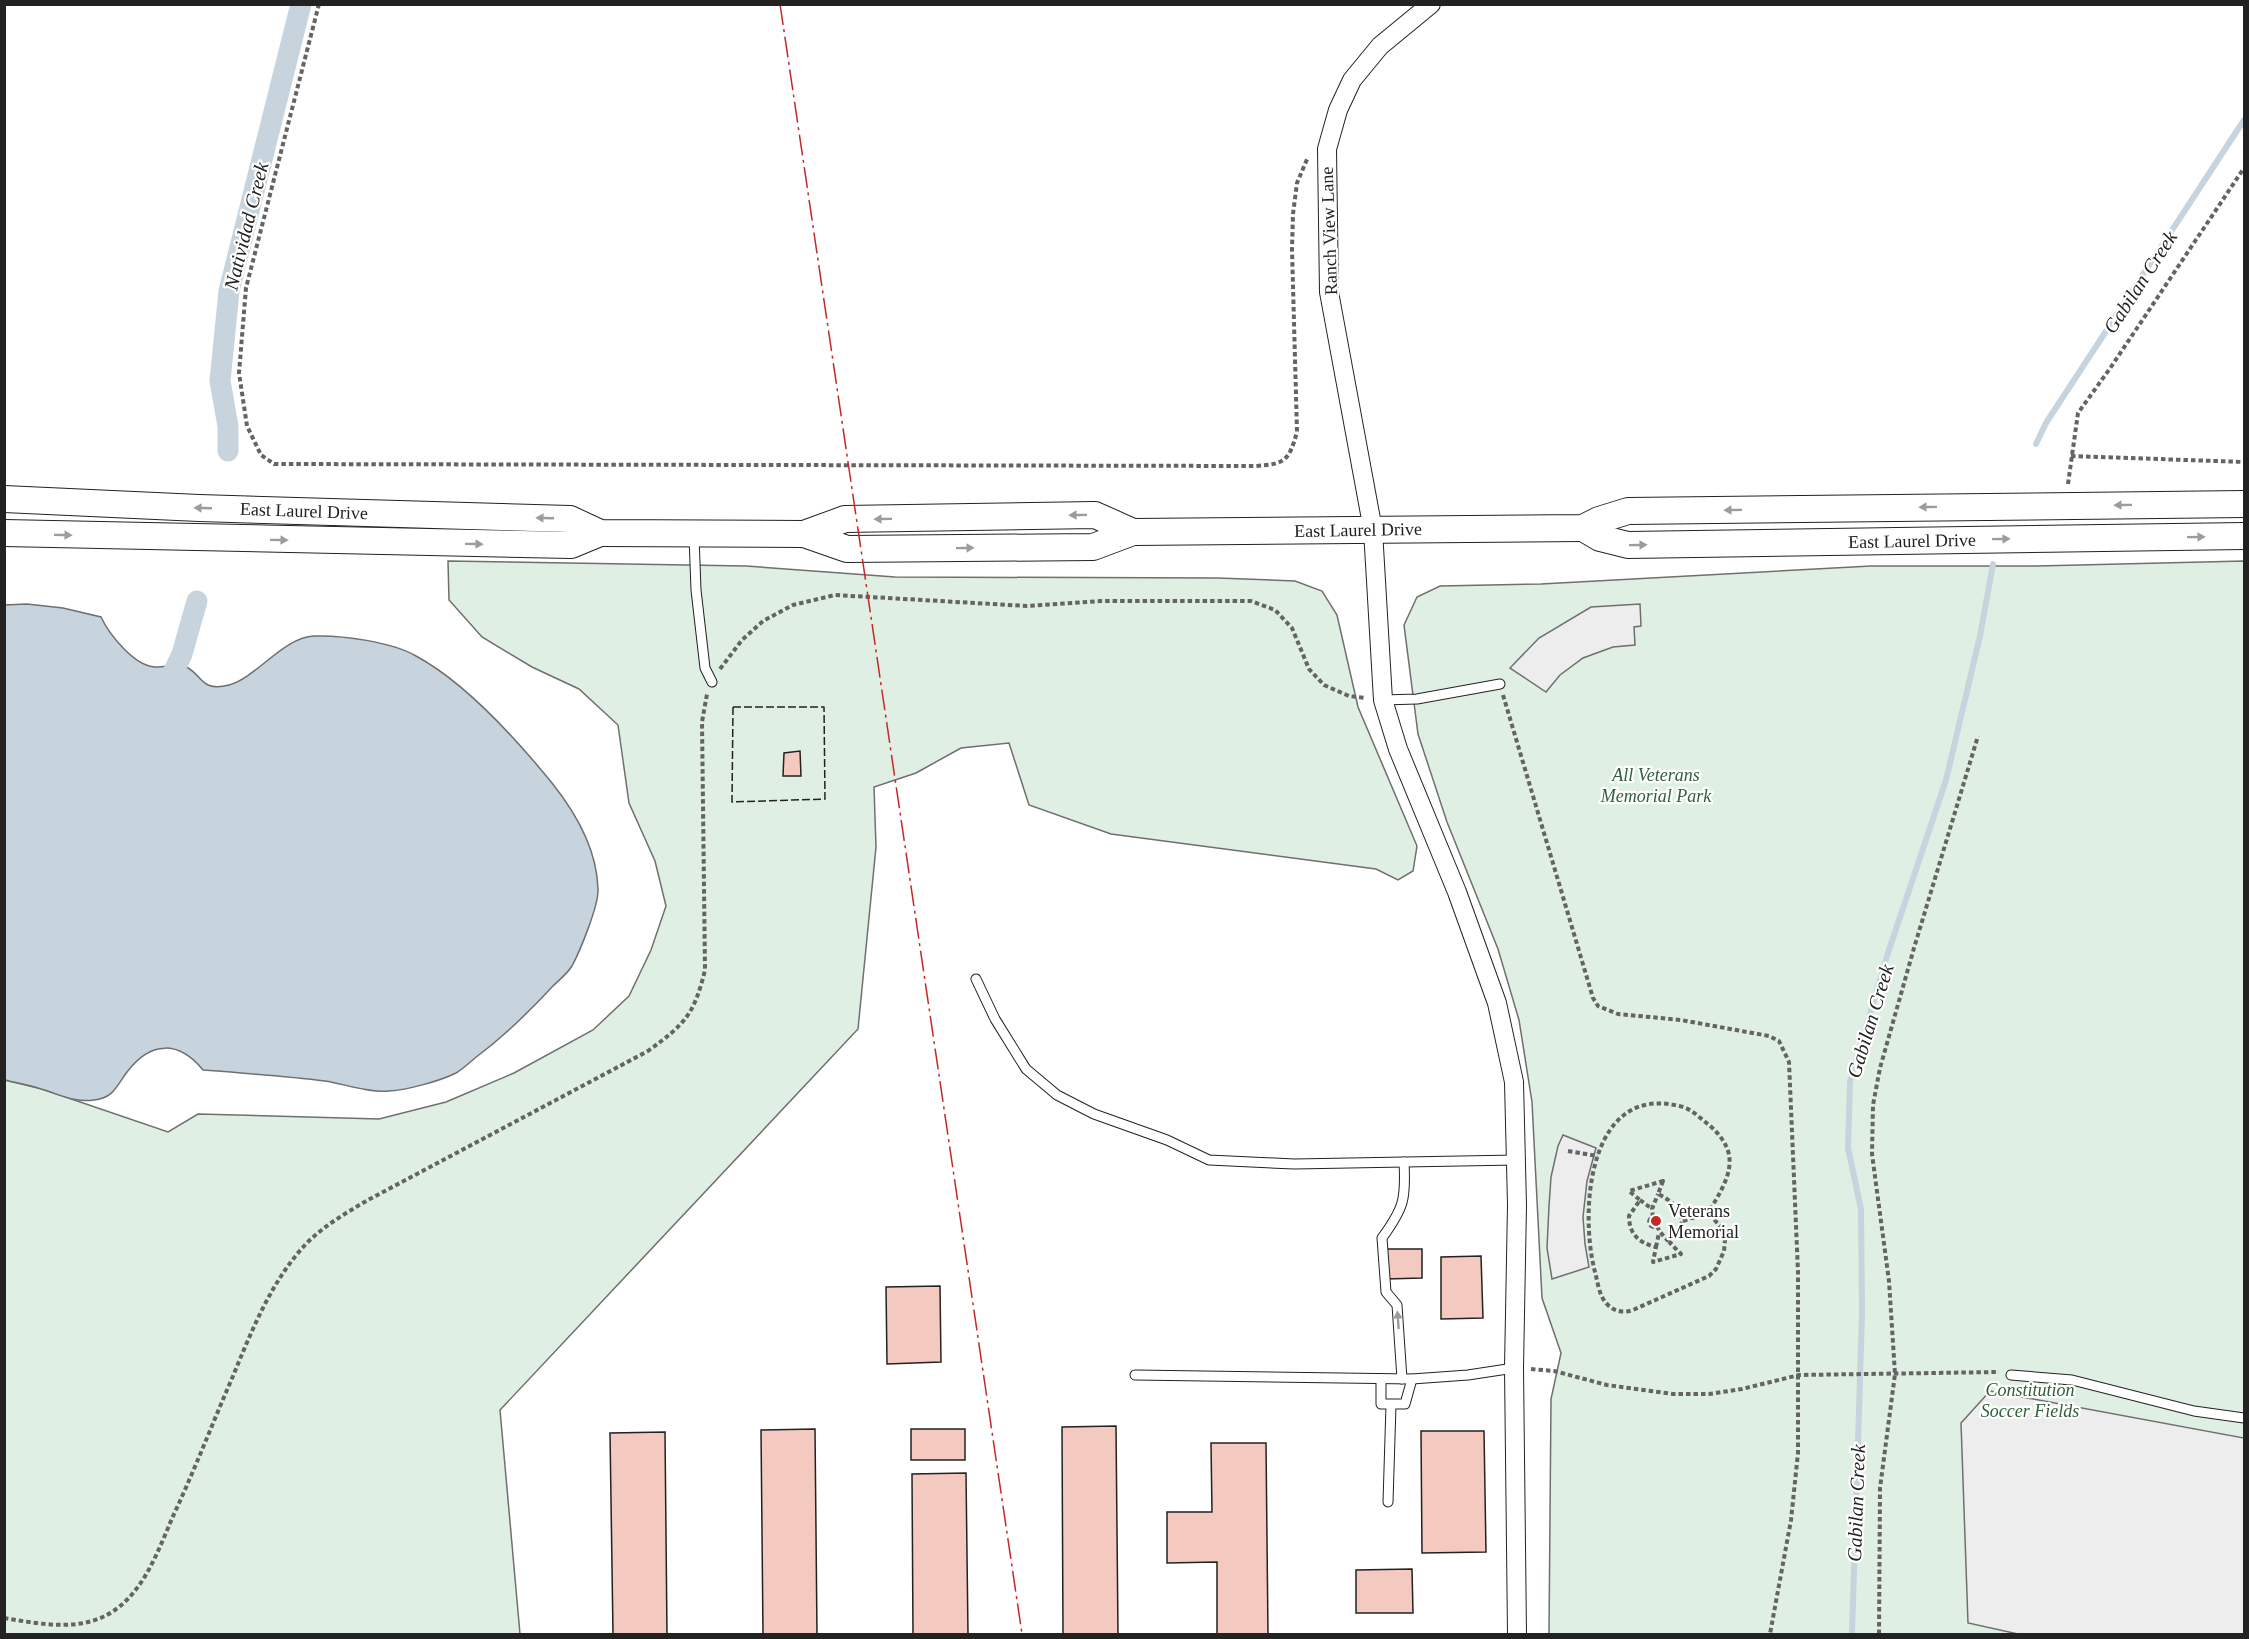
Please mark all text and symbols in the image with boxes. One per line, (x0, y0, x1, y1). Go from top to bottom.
water label: Natividad Creek (219, 159, 273, 293)
street label: Ranch View Lane (1317, 166, 1341, 296)
water label: Gabilan Creek (2099, 226, 2182, 337)
street label: East Laurel Drive (240, 499, 368, 523)
one-way arrow (2114, 500, 2133, 510)
one-way arrow (193, 503, 212, 512)
one-way arrow (1919, 503, 1938, 512)
one-way arrow (1724, 505, 1743, 515)
one-way arrow (1069, 510, 1088, 520)
one-way arrow (535, 513, 554, 523)
one-way arrow (874, 514, 893, 523)
street label: East Laurel Drive (1294, 519, 1422, 541)
one-way arrow (53, 530, 72, 540)
street label: East Laurel Drive (1848, 530, 1976, 552)
one-way arrow (2187, 532, 2206, 541)
one-way arrow (269, 535, 288, 545)
one-way arrow (1992, 535, 2011, 544)
one-way arrow (464, 539, 483, 548)
one-way arrow (1629, 540, 1648, 550)
one-way arrow (955, 543, 974, 553)
park label: All Veterans Memorial Park (1600, 765, 1712, 806)
water label: Gabilan Creek (1842, 960, 1898, 1080)
place label: Veterans Memorial (1668, 1201, 1739, 1242)
marker: Veterans Memorial (1649, 1214, 1663, 1228)
one-way arrow (1393, 1311, 1403, 1330)
park label: Constitution Soccer Fields (1981, 1380, 2079, 1421)
water label: Gabilan Creek (1843, 1443, 1869, 1562)

